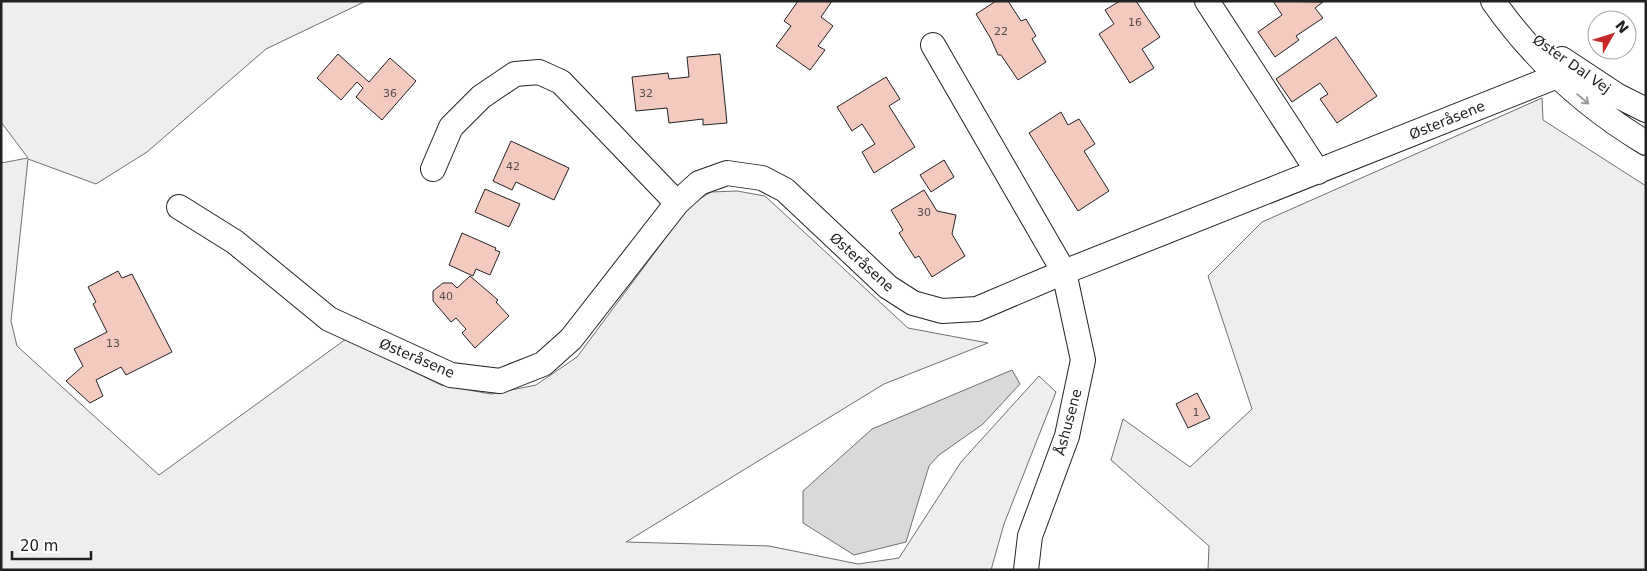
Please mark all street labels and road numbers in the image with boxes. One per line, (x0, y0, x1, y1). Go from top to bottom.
street label: Øster Dal Vej (1530, 31, 1614, 97)
street label: Østeråsene (1407, 98, 1487, 142)
street label: Østeråsene (827, 229, 897, 295)
street label: Østeråsene (377, 335, 457, 381)
street label: Åshusene (1051, 387, 1085, 457)

